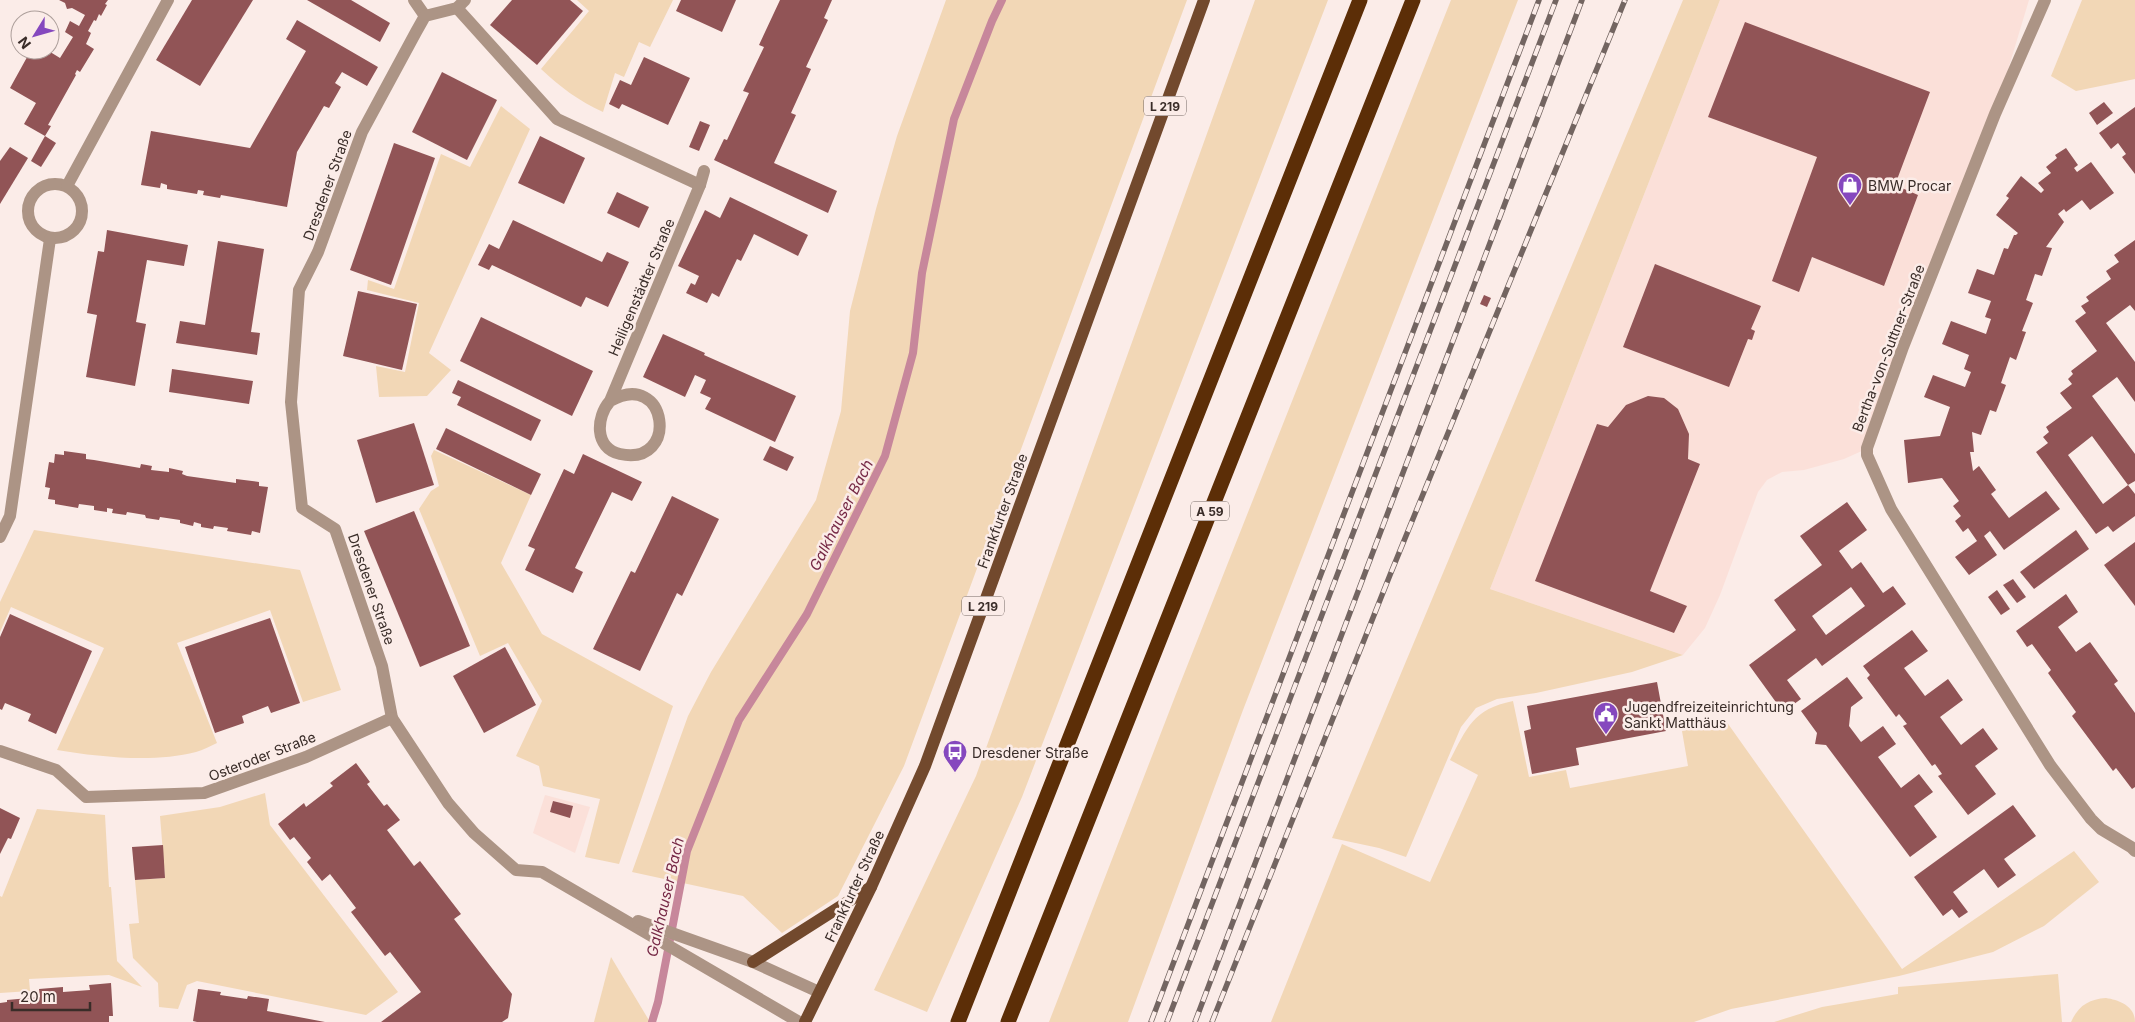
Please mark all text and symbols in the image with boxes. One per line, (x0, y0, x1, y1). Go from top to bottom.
north arrow (10, 10, 60, 60)
text: N (14, 34, 34, 53)
road number: L 219 (1144, 96, 1186, 115)
street label: Dresdener Straße (299, 127, 355, 243)
shop icon: BMW Procar (1837, 172, 1863, 206)
place label: BMW Procar (1868, 177, 1951, 194)
street label: Heiligenstädter Straße (604, 216, 678, 358)
street label: Bertha-von-Suttner-Straße (1848, 262, 1928, 434)
street label: Frankfurter Straße (973, 451, 1031, 571)
water label: Galkhauser Bach (805, 456, 877, 574)
road number: A 59 (1191, 502, 1229, 520)
street label: Dresdener Straße (345, 531, 399, 647)
road number: L 219 (962, 596, 1004, 616)
place label: Jugendfreizeiteinrichtung Sankt Matthäus (1624, 698, 1794, 731)
public building icon: Jugendfreizeiteinrichtung Sankt Matthäus (1593, 701, 1619, 735)
street label: Osteroder Straße (206, 728, 318, 784)
bus stop icon: Dresdener Straße (942, 739, 968, 773)
place label: Dresdener Straße (972, 744, 1089, 761)
street label: Frankfurter Straße (821, 827, 887, 945)
water label: Galkhauser Bach (642, 835, 688, 959)
scale bar (12, 980, 90, 1012)
text: 20 m (20, 987, 56, 1006)

